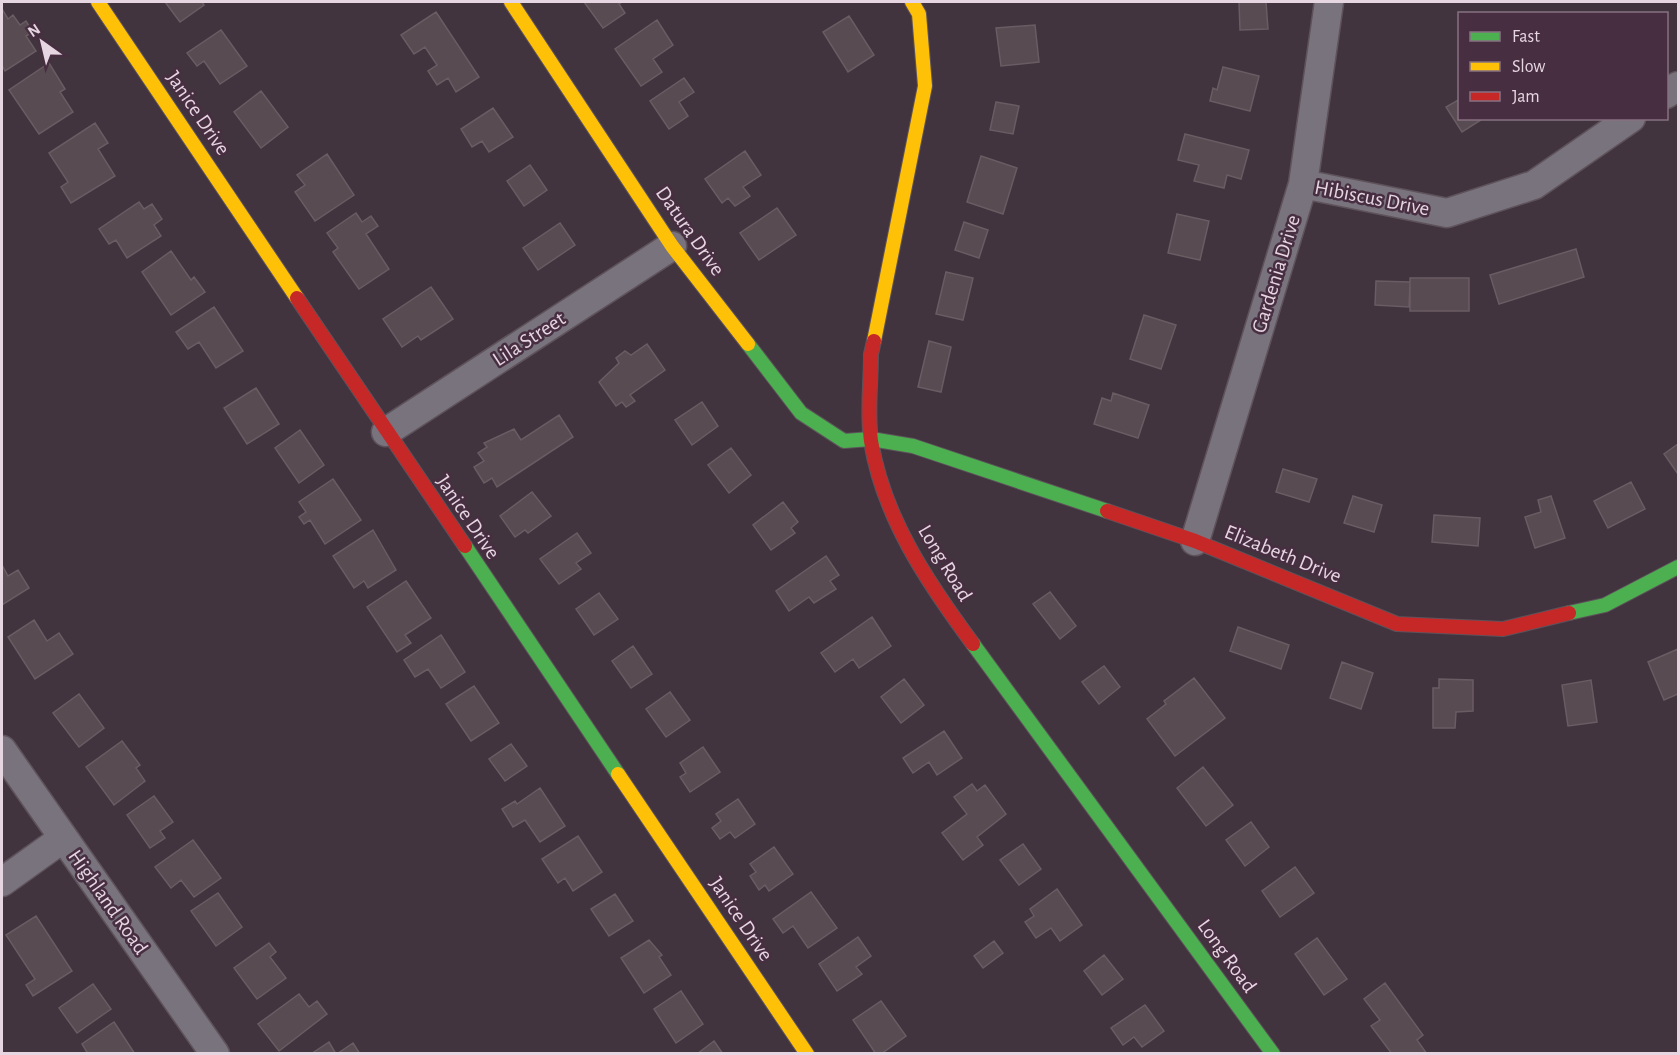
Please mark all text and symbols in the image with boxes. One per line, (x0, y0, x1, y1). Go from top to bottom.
north arrow (12, 12, 72, 72)
legend (1458, 12, 1668, 120)
text: N (25, 21, 43, 40)
text: Fast (1512, 28, 1540, 46)
text: Slow (1512, 58, 1545, 76)
street label: Janice Drive (162, 67, 234, 159)
text: Jam (1512, 88, 1540, 106)
street label: Hibiscus Drive (1313, 177, 1431, 219)
street label: Datura Drive (652, 182, 728, 280)
street label: Gardenia Drive (1248, 213, 1304, 335)
street label: Lila Street (489, 308, 569, 370)
street label: Janice Drive (432, 471, 504, 563)
street label: Long Road (914, 521, 976, 605)
street label: Elizabeth Drive (1222, 521, 1344, 587)
street label: Highland Road (64, 846, 152, 958)
street label: Janice Drive (705, 873, 777, 965)
street label: Long Road (1194, 916, 1260, 997)

